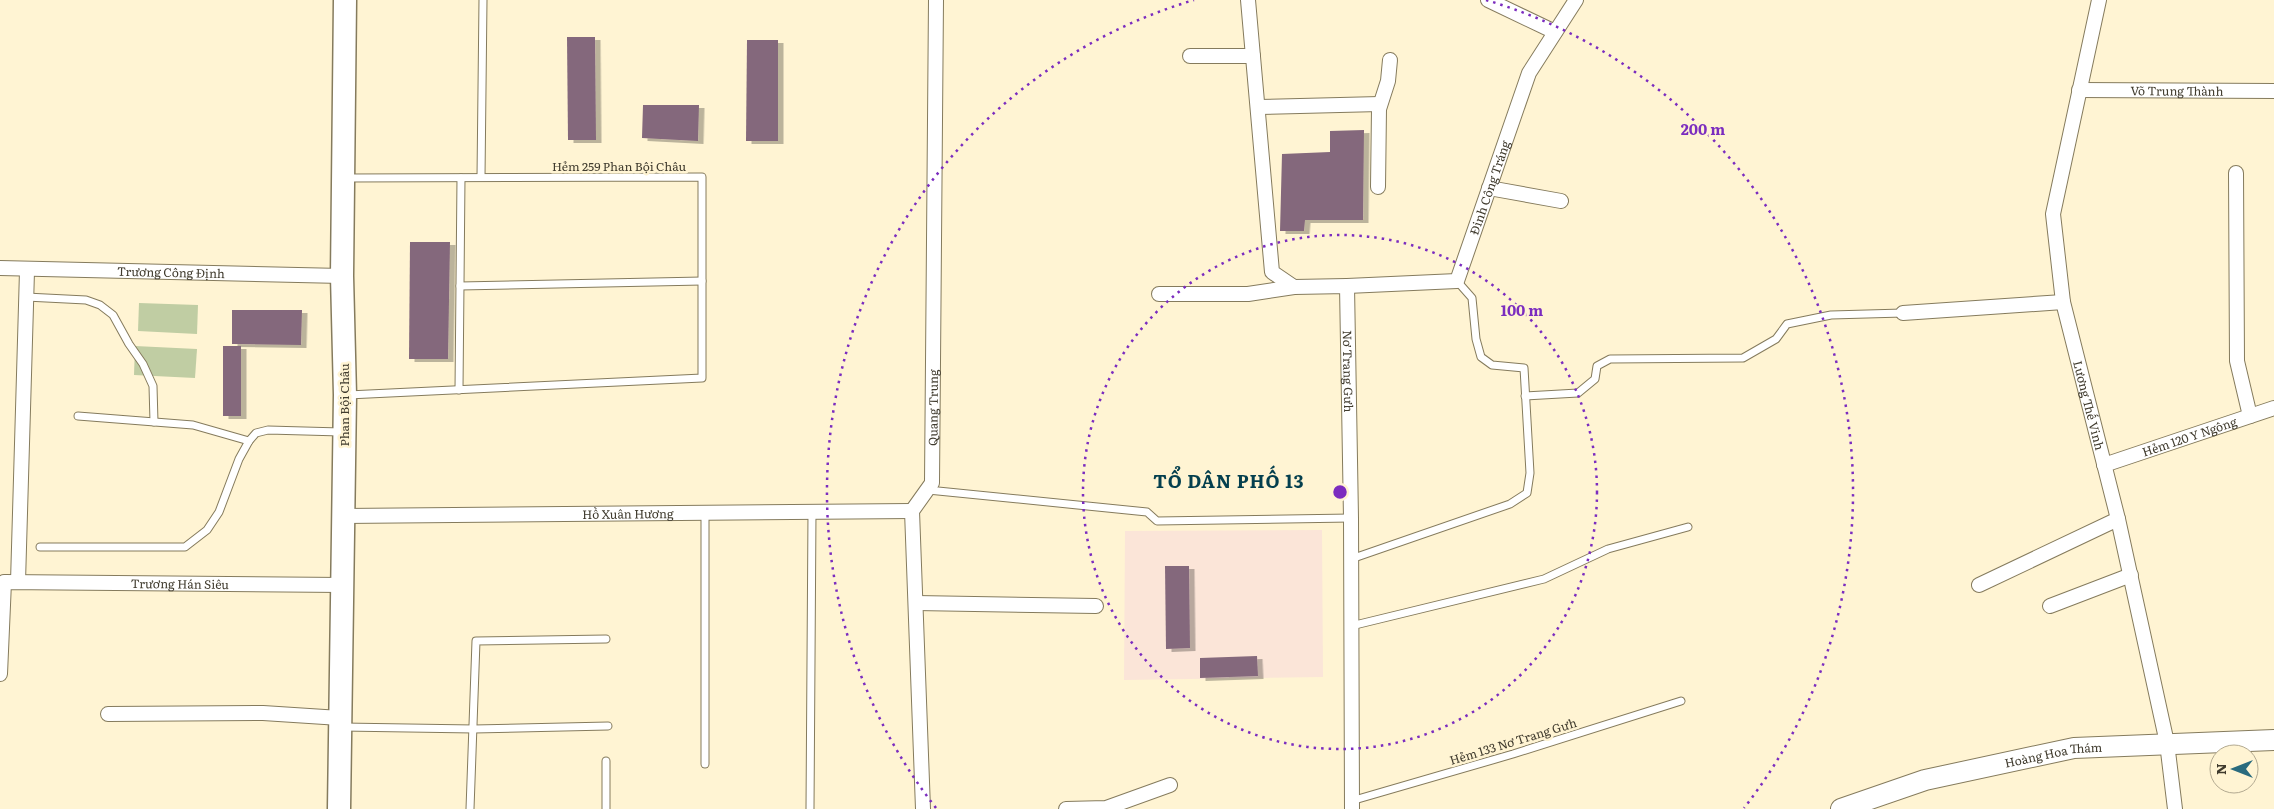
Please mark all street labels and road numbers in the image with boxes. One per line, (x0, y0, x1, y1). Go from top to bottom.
street label: Võ Trung Thành (2130, 81, 2224, 100)
street label: Đinh Công Tráng (1465, 137, 1514, 237)
street label: Hẻm 259 Phan Bội Châu (552, 157, 686, 175)
street label: Trương Công Định (117, 262, 225, 282)
street label: Nơ Trang Gưh (1339, 330, 1358, 413)
street label: Lương Thế Vinh (2069, 359, 2109, 452)
street label: Phan Bội Châu (335, 363, 353, 447)
street label: Quang Trung (923, 369, 942, 446)
street label: Hẻm 120 Y Ngông (2140, 412, 2239, 461)
street label: Hồ Xuân Hương (582, 504, 674, 523)
street label: Trương Hán Siêu (131, 574, 229, 593)
street label: Hẻm 133 Nơ Trang Gưh (1447, 713, 1579, 769)
street label: Hoàng Hoa Thám (2003, 738, 2103, 772)

